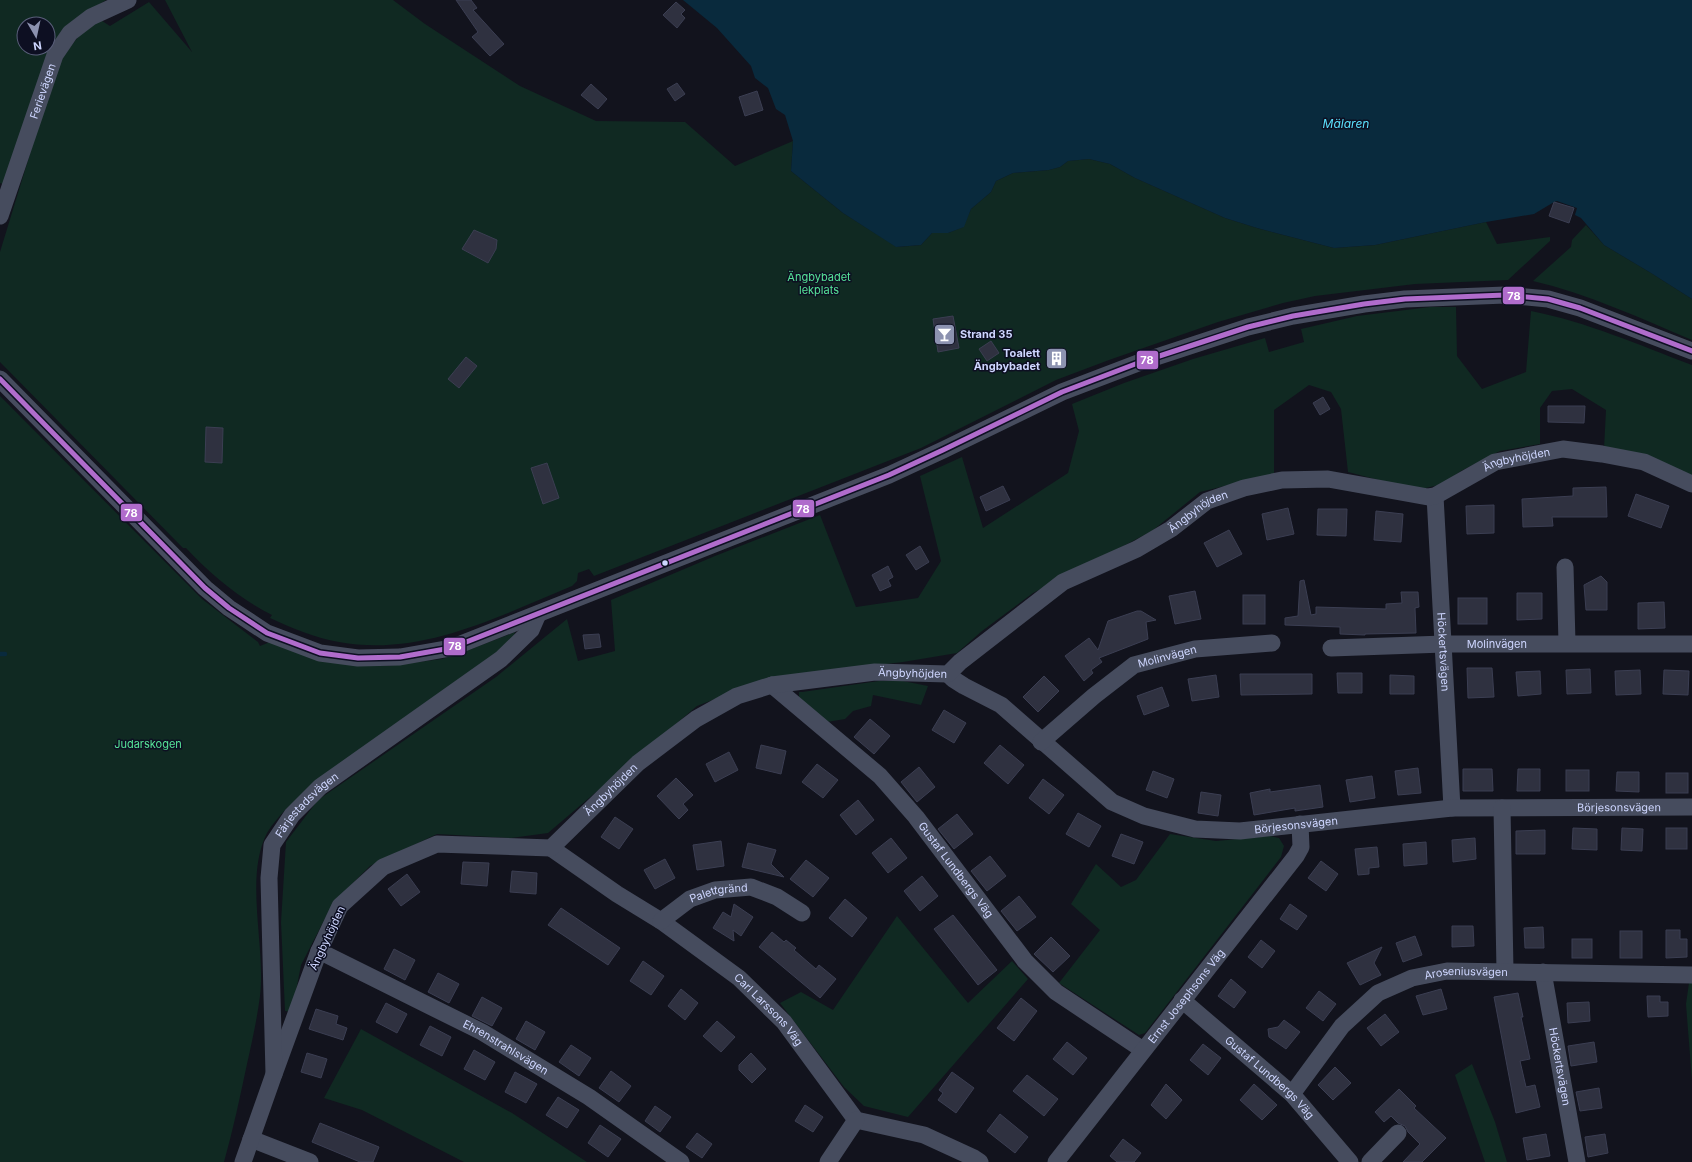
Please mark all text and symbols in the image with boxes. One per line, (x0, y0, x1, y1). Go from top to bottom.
north arrow (16, 16, 56, 56)
text: N (32, 38, 43, 53)
street label: Ferievägen (27, 62, 59, 121)
water label: Mälaren (1323, 116, 1369, 131)
park label: Ängbybadet lekplats (787, 270, 851, 297)
line badge: 78 (1502, 286, 1525, 305)
text: 78 (1507, 289, 1521, 303)
bar icon: Strand 35 (932, 321, 958, 347)
place label: Strand 35 (960, 327, 1012, 341)
place label: Toalett Ängbybadet (974, 346, 1040, 373)
building icon: Toalett Ängbybadet (1043, 346, 1069, 372)
line badge: 78 (1136, 350, 1159, 370)
text: 78 (1140, 353, 1154, 367)
street label: Ängbyhöjden (1480, 445, 1551, 475)
street label: Ängbyhöjden (1165, 487, 1230, 536)
line badge: 78 (792, 499, 815, 518)
text: 78 (796, 502, 810, 516)
line badge: 78 (120, 503, 143, 522)
text: 78 (124, 506, 138, 520)
unlabelled marker (660, 558, 670, 568)
street label: Höckertsvägen (1434, 612, 1453, 692)
line badge: 78 (443, 637, 466, 656)
street label: Molinvägen (1467, 637, 1527, 651)
text: 78 (448, 639, 462, 653)
street label: Molinvägen (1136, 642, 1198, 671)
street label: Ängbyhöjden (878, 665, 947, 681)
park label: Judarskogen (114, 737, 182, 751)
street label: Ängbyhöjden (581, 760, 640, 819)
street label: Färjestadsvägen (272, 769, 341, 840)
street label: Börjesonsvägen (1577, 800, 1661, 814)
street label: Börjesonsvägen (1253, 813, 1338, 836)
street label: Gustaf Lundbergs Väg (915, 819, 997, 920)
street label: Palettgränd (687, 880, 748, 906)
street label: Ängbyhöjden (306, 904, 348, 972)
street label: Ernst Josephsons Väg (1145, 946, 1228, 1046)
street label: Aroseniusvägen (1423, 964, 1508, 982)
street label: Carl Larssons Väg (731, 970, 806, 1048)
street label: Ehrenstrahlsvägen (461, 1017, 551, 1078)
street label: Höckertsvägen (1546, 1026, 1574, 1107)
street label: Gustaf Lundbergs Väg (1222, 1033, 1317, 1122)

